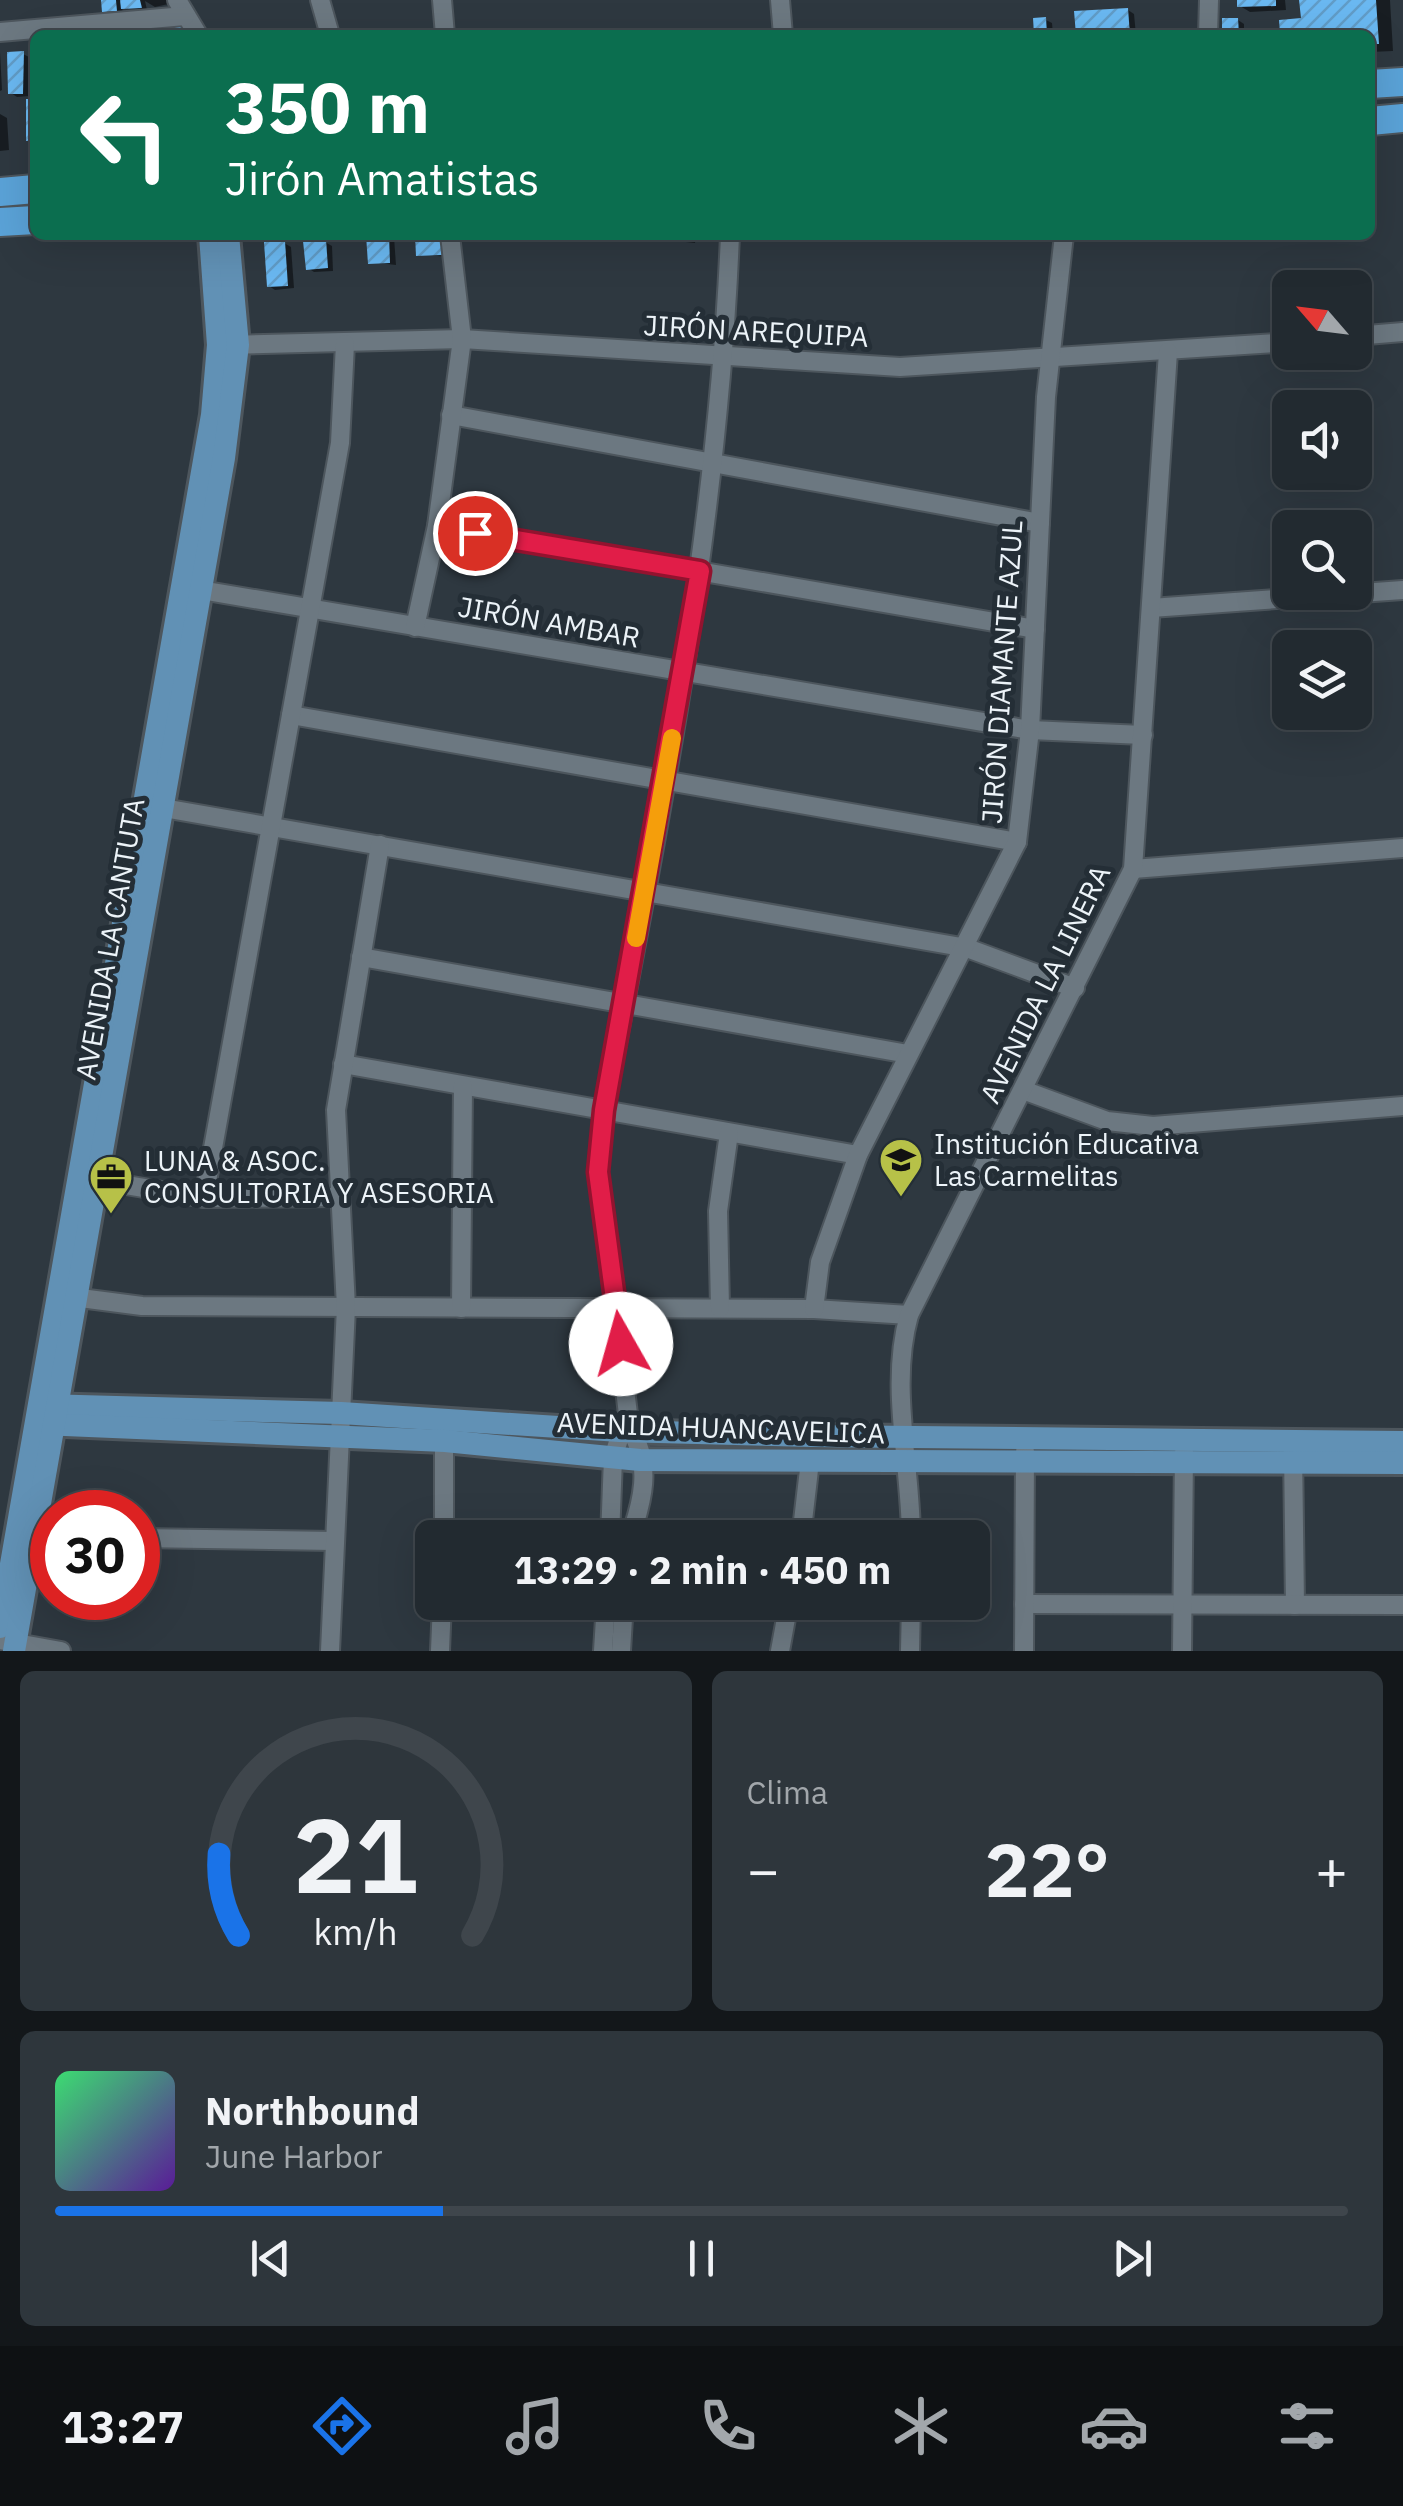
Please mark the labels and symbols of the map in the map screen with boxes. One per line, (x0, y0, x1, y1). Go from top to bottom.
north arrow (1272, 270, 1372, 370)
street label: JIRÓN AREQUIPA (643, 306, 869, 355)
pin (433, 491, 518, 576)
street label: JIRÓN DIAMANTE AZUL (972, 519, 1031, 825)
street label: JIRÓN AMBAR (455, 587, 643, 656)
street label: AVENIDA LA CANTUTA (66, 795, 153, 1083)
street label: AVENIDA LA LINERA (971, 859, 1118, 1109)
place label: Institución Educativa Las Carmelitas (934, 1125, 1199, 1194)
school or university icon: Institución Educativa Las Carmelitas (878, 1137, 924, 1198)
place label: LUNA & ASOC. CONSULTORIA Y ASESORIA (144, 1142, 494, 1211)
office icon: LUNA & ASOC. CONSULTORIA Y ASESORIA (88, 1154, 134, 1215)
position arrow (569, 1292, 673, 1396)
street label: AVENIDA HUANCAVELICA (556, 1403, 886, 1452)
speed limit sign: 30 (30, 1490, 160, 1620)

